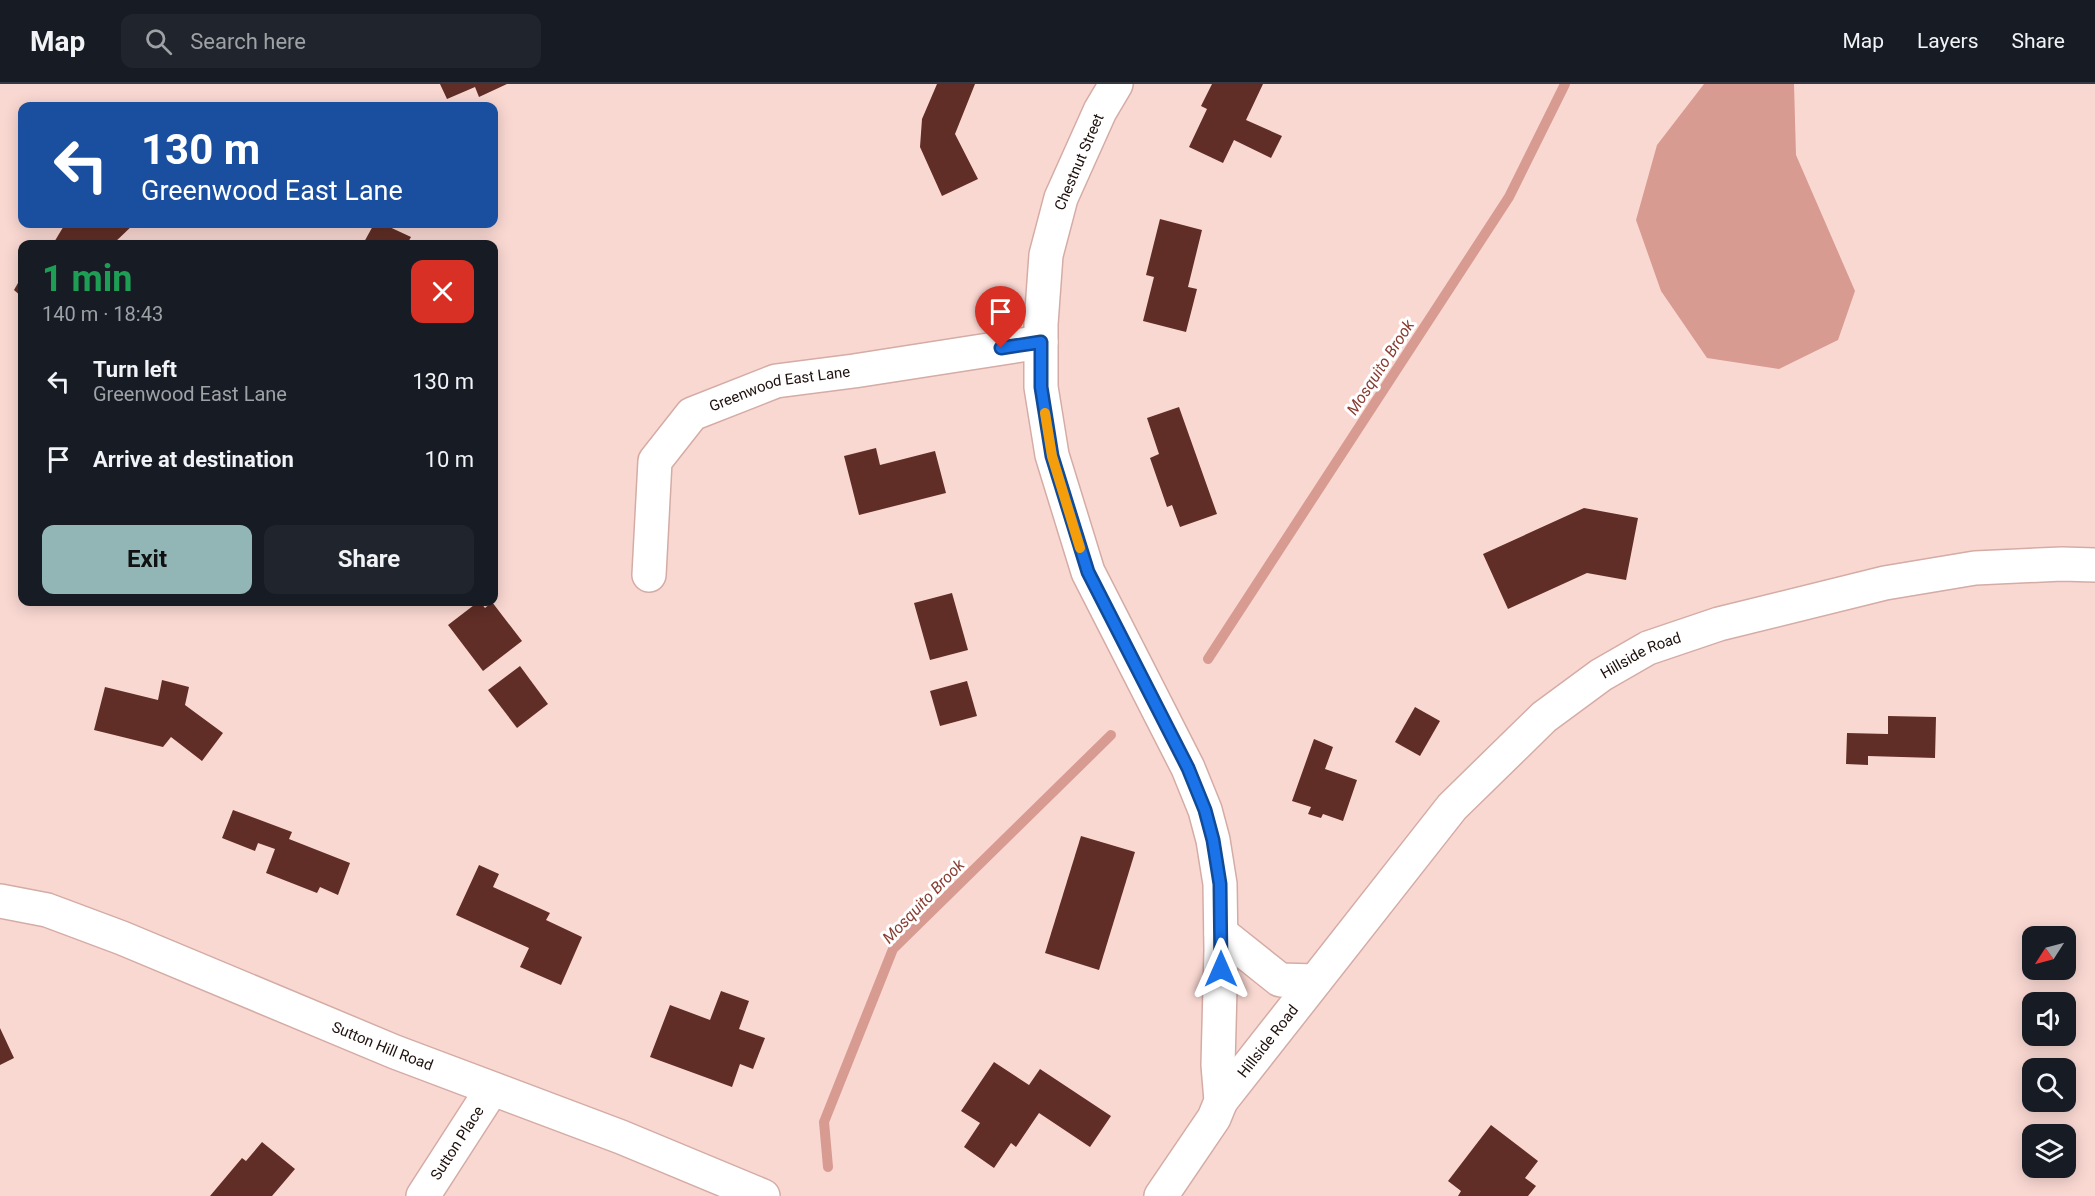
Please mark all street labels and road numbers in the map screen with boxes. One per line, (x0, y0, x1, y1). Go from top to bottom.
street label: Chestnut Street (1051, 111, 1108, 213)
street label: Greenwood East Lane (707, 363, 851, 415)
street label: Hillside Road (1597, 629, 1683, 682)
street label: Hillside Road (1234, 1001, 1302, 1081)
street label: Sutton Hill Road (329, 1018, 436, 1074)
street label: Sutton Place (427, 1103, 488, 1183)

